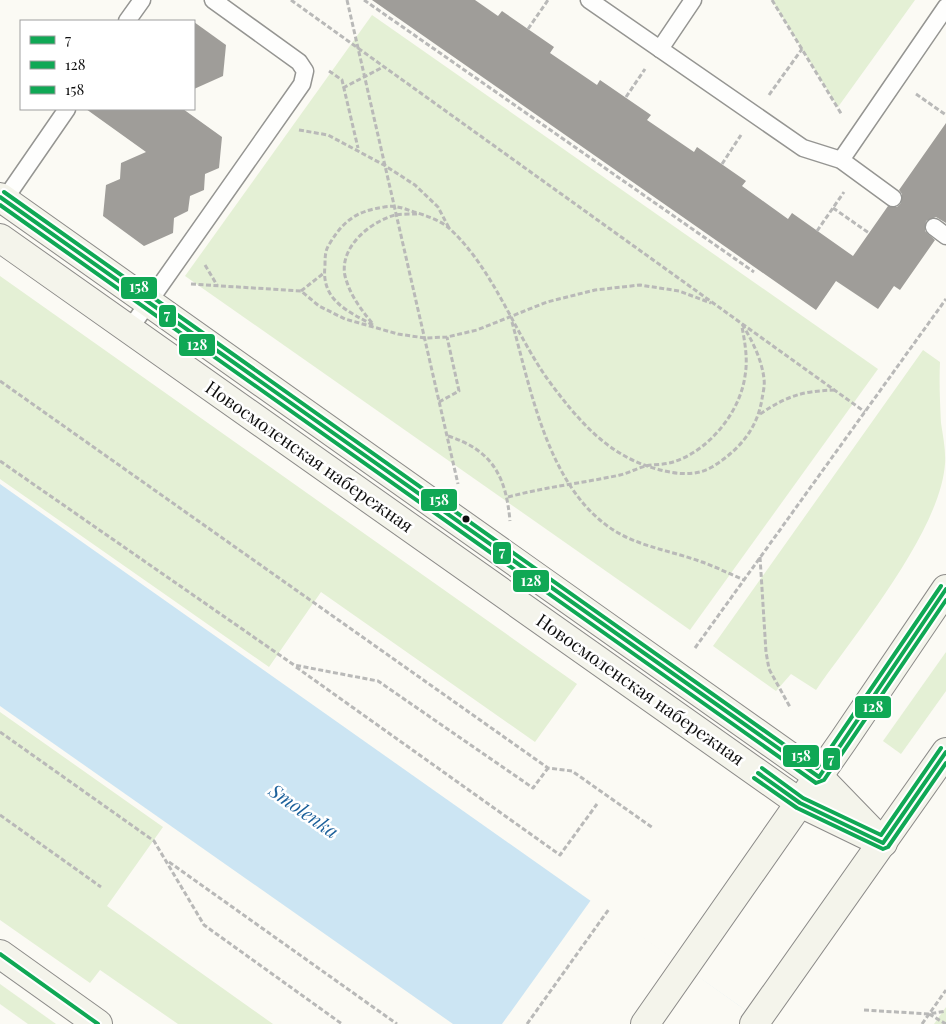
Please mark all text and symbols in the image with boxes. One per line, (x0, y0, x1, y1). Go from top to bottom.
legend (20, 20, 195, 110)
text: 7 (65, 29, 71, 49)
text: 128 (65, 54, 86, 74)
text: 158 (65, 79, 85, 99)
line badge: 158 (120, 276, 158, 300)
text: 158 (129, 277, 149, 296)
line badge: 7 (158, 304, 177, 328)
text: 7 (164, 305, 171, 324)
line badge: 128 (178, 333, 216, 357)
text: 128 (187, 335, 207, 354)
street label: Новосмоленская набережная (201, 375, 419, 538)
line badge: 158 (420, 488, 458, 512)
text: 158 (429, 490, 449, 509)
unlabelled marker (461, 514, 471, 524)
line badge: 7 (492, 541, 512, 565)
text: 7 (499, 542, 506, 561)
line badge: 128 (512, 569, 550, 593)
text: 128 (521, 571, 541, 590)
street label: Новосмоленская набережная (532, 608, 750, 771)
line badge: 128 (854, 695, 892, 719)
text: 128 (863, 697, 883, 716)
line badge: 158 (782, 744, 820, 768)
text: 158 (791, 746, 811, 765)
line badge: 7 (822, 747, 841, 771)
text: 7 (828, 749, 835, 768)
water label: Smolenka (264, 776, 345, 844)

